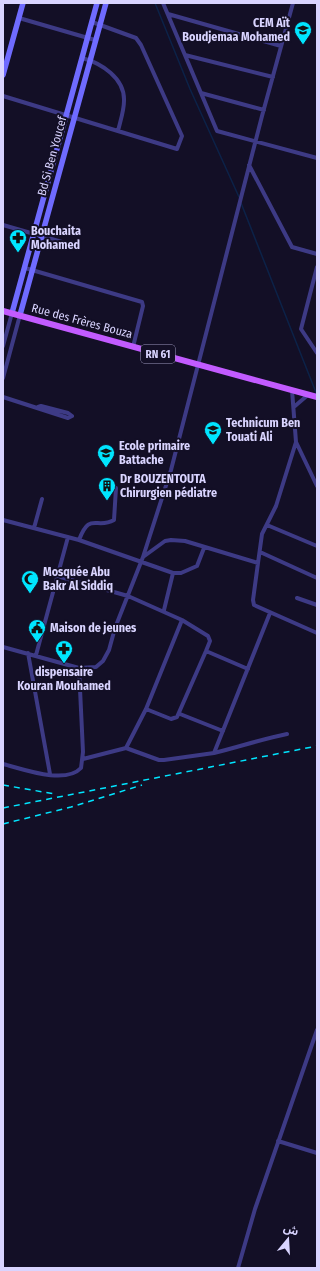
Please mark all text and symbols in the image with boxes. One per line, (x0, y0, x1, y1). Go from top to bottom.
place label: CEM Aït Boudjemaa Mohamed (182, 16, 291, 44)
school or university icon: CEM Aït Boudjemaa Mohamed (293, 20, 313, 45)
street label: Bd Si Ben Youcef (35, 113, 70, 197)
place label: Bouchaita Mohamed (31, 224, 81, 252)
pharmacy icon: Bouchaita Mohamed (8, 228, 28, 253)
street label: Rue des Frères Bouza (30, 301, 134, 341)
road number: RN 61 (141, 345, 175, 363)
place label: Technicum Ben Touati Ali (226, 416, 300, 444)
school or university icon: Technicum Ben Touati Ali (203, 420, 223, 445)
place label: Ecole primaire Battache (119, 439, 190, 467)
school or university icon: Ecole primaire Battache (96, 443, 116, 468)
place label: Dr BOUZENTOUTA Chirurgien pédiatre (120, 472, 217, 500)
building icon: Dr BOUZENTOUTA Chirurgien pédiatre (97, 476, 117, 501)
place label: Mosquée Abu Bakr Al Siddiq (43, 565, 113, 593)
mosque icon: Mosquée Abu Bakr Al Siddiq (20, 569, 40, 594)
public building icon: Maison de jeunes (27, 618, 47, 643)
place label: Maison de jeunes (50, 621, 137, 635)
pharmacy icon: dispensaire Kouran Mouhamed (54, 639, 74, 664)
place label: dispensaire Kouran Mouhamed (17, 665, 111, 693)
north arrow (268, 1219, 308, 1259)
text: ش (282, 1221, 300, 1238)

